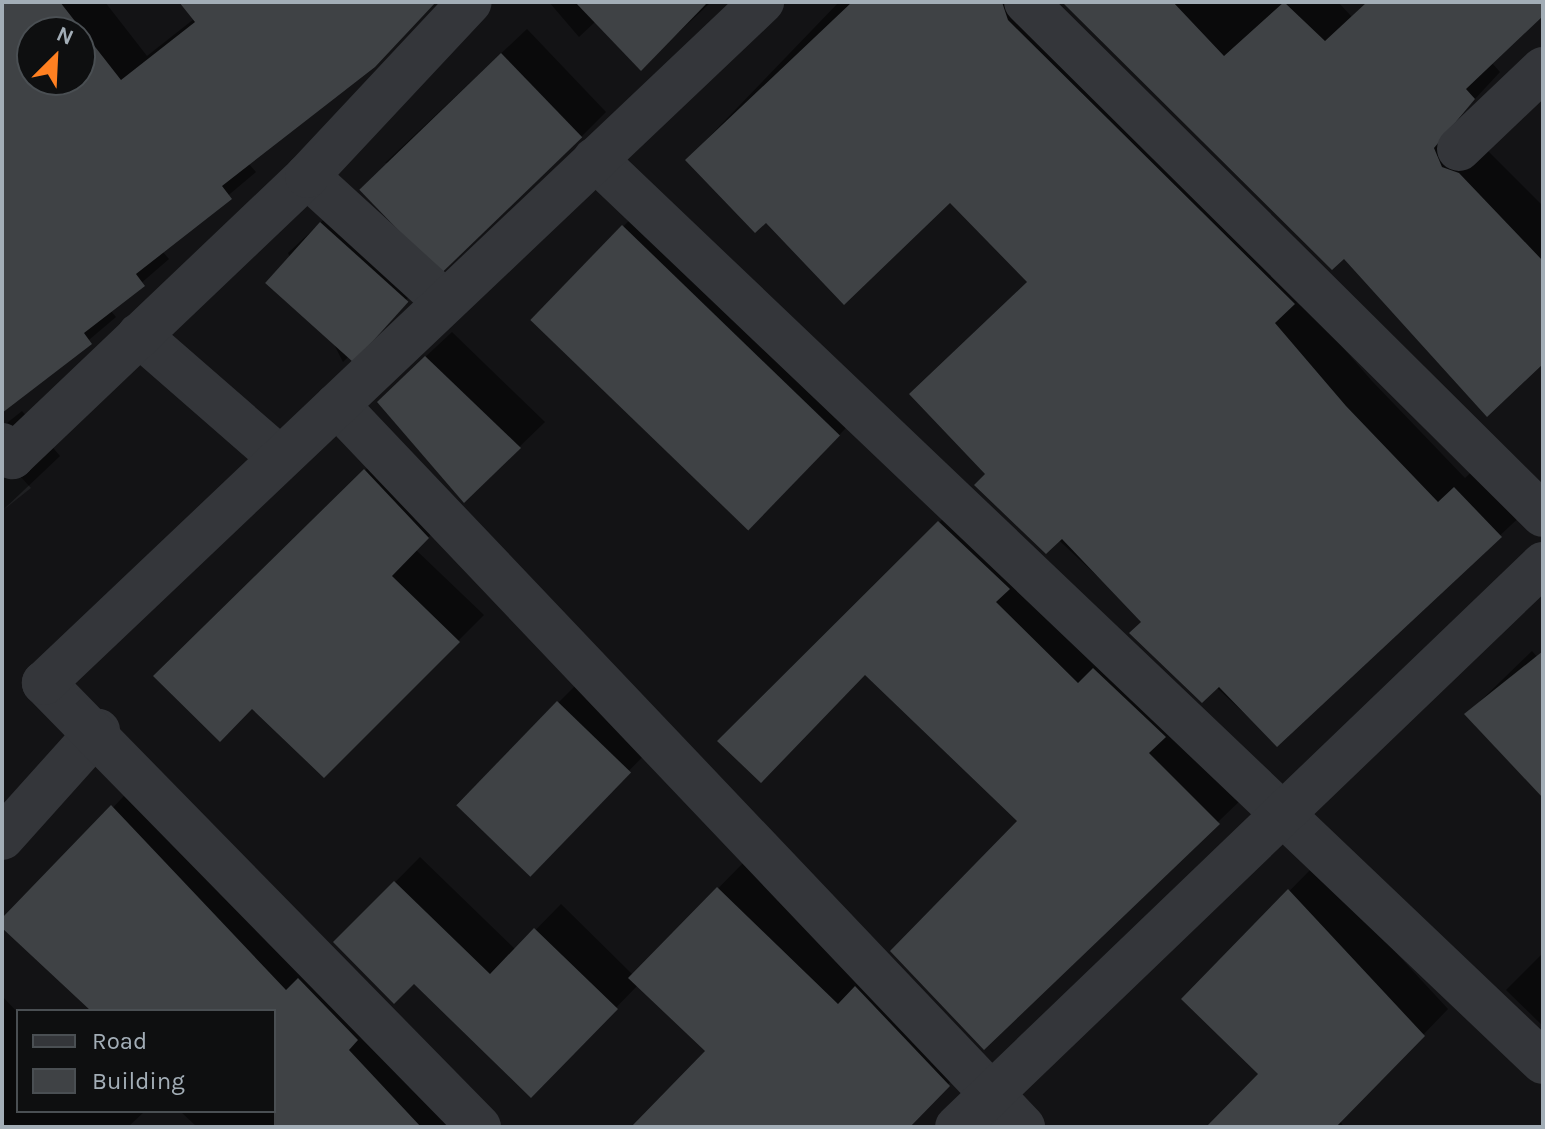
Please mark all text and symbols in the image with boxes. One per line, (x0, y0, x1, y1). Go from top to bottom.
north arrow (16, 16, 96, 96)
text: N (52, 21, 77, 51)
legend (16, 1009, 276, 1113)
text: Road (92, 1027, 147, 1055)
text: Building (92, 1067, 185, 1095)

